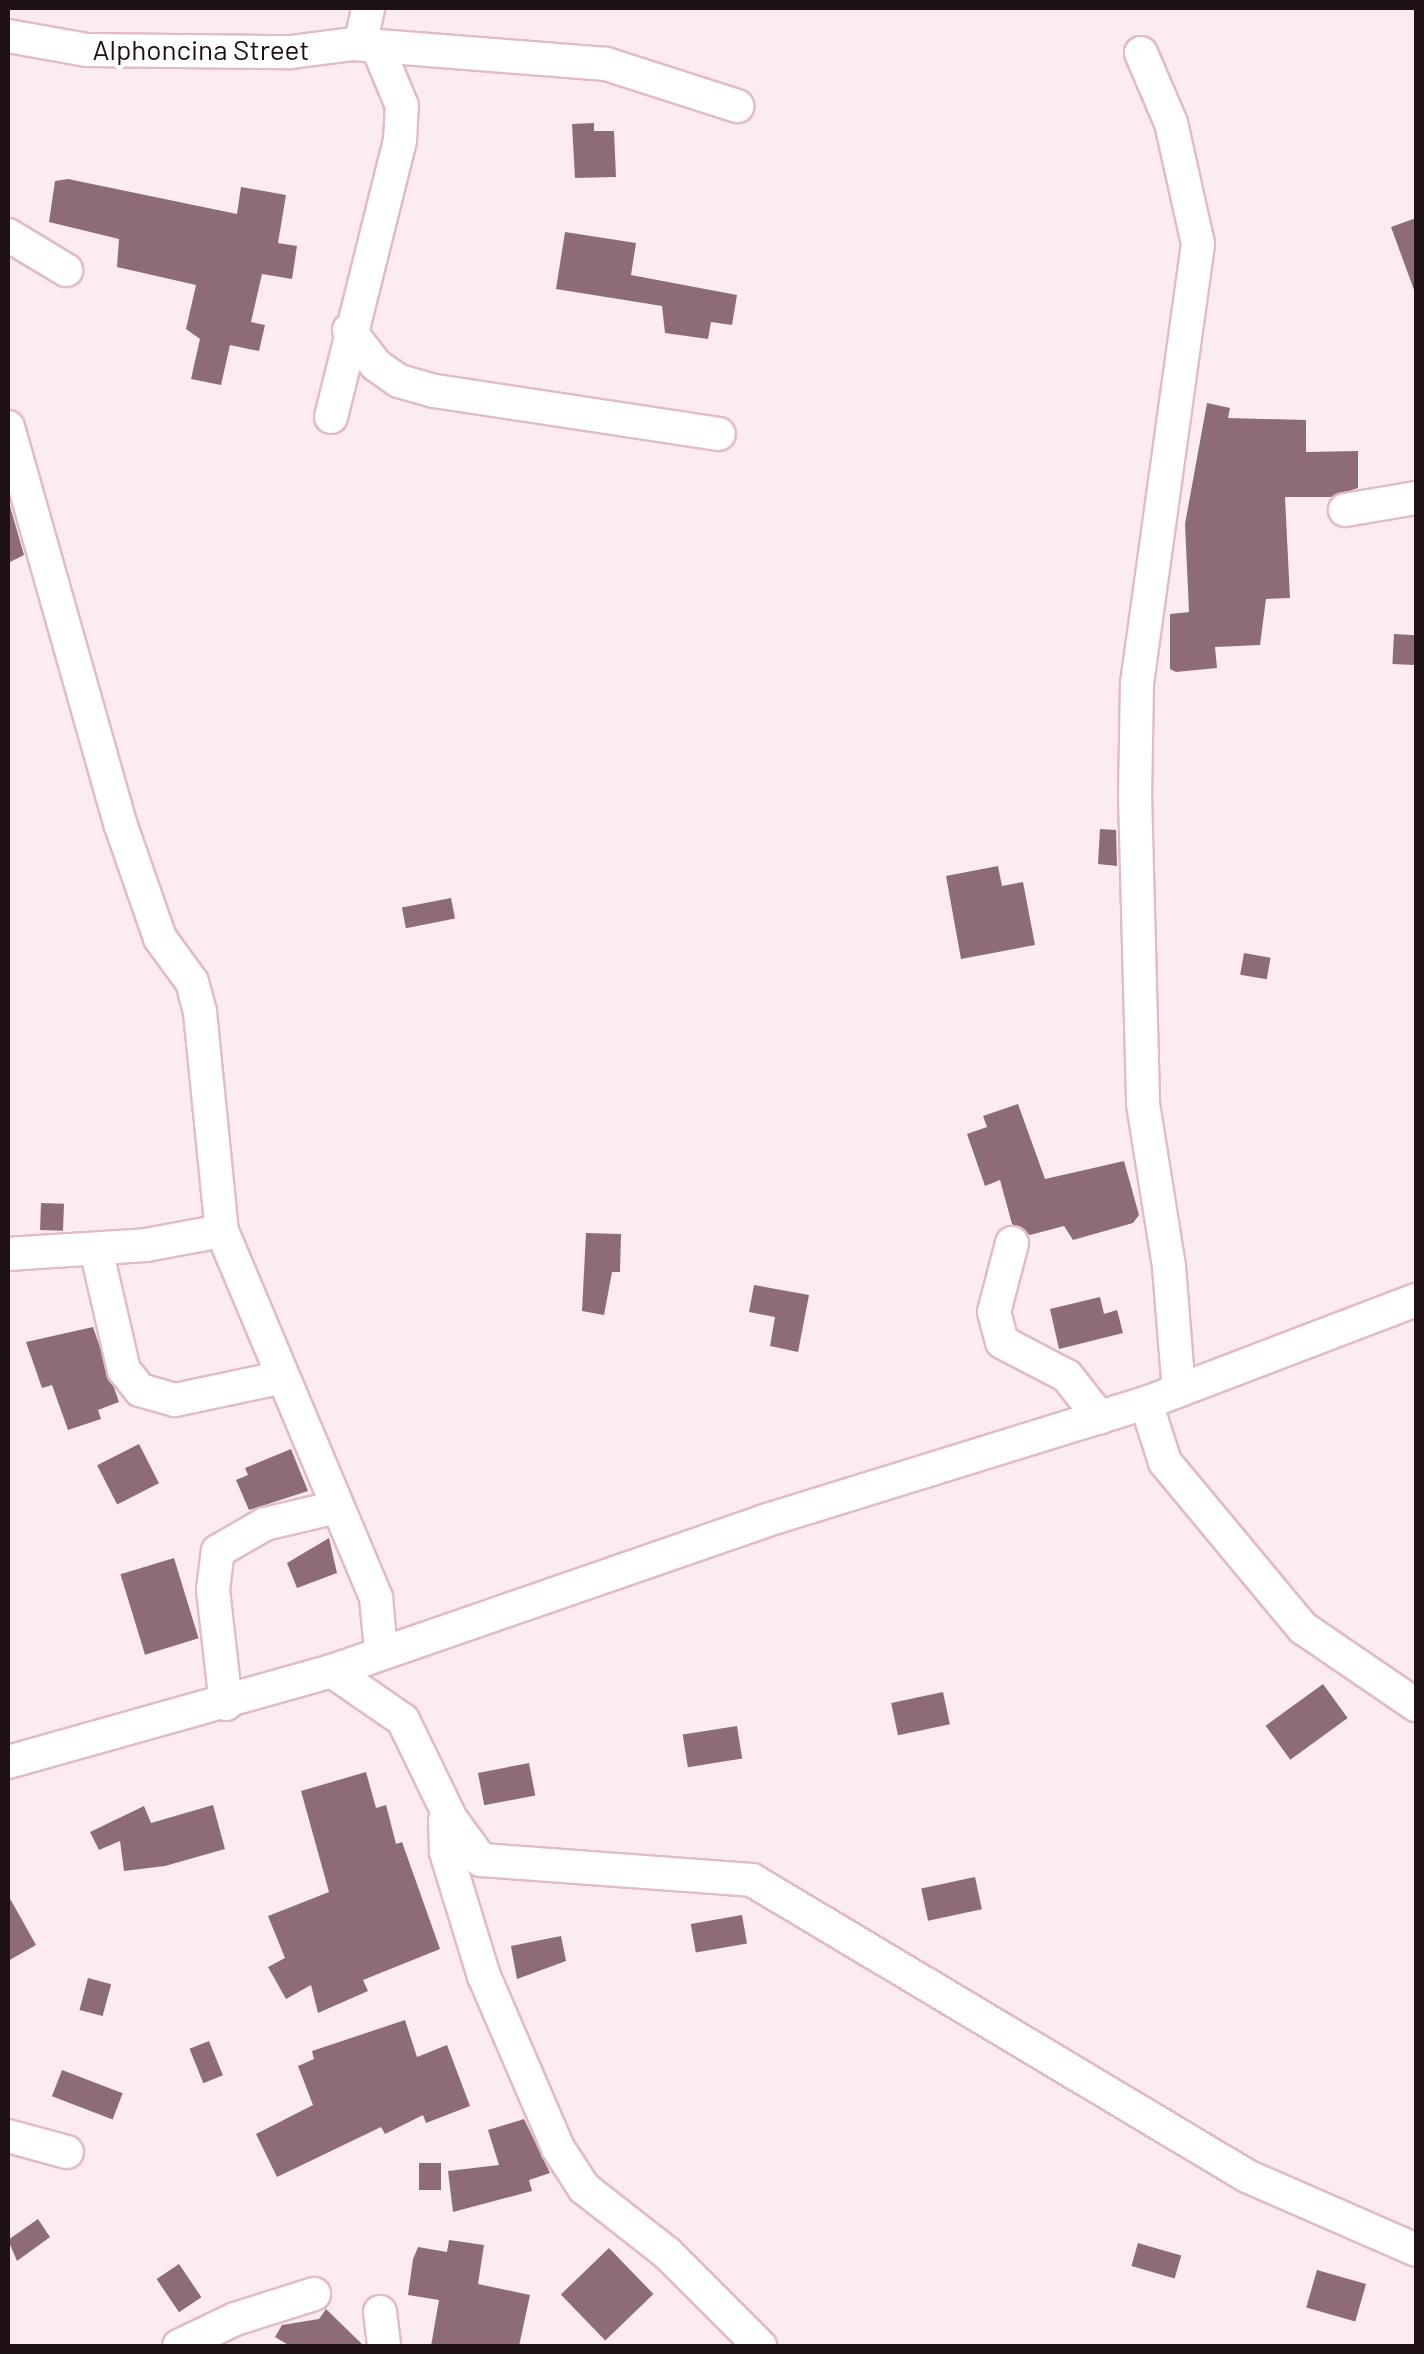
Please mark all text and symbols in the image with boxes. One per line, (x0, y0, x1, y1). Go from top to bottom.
street label: Alphoncina Street (92, 32, 310, 66)

